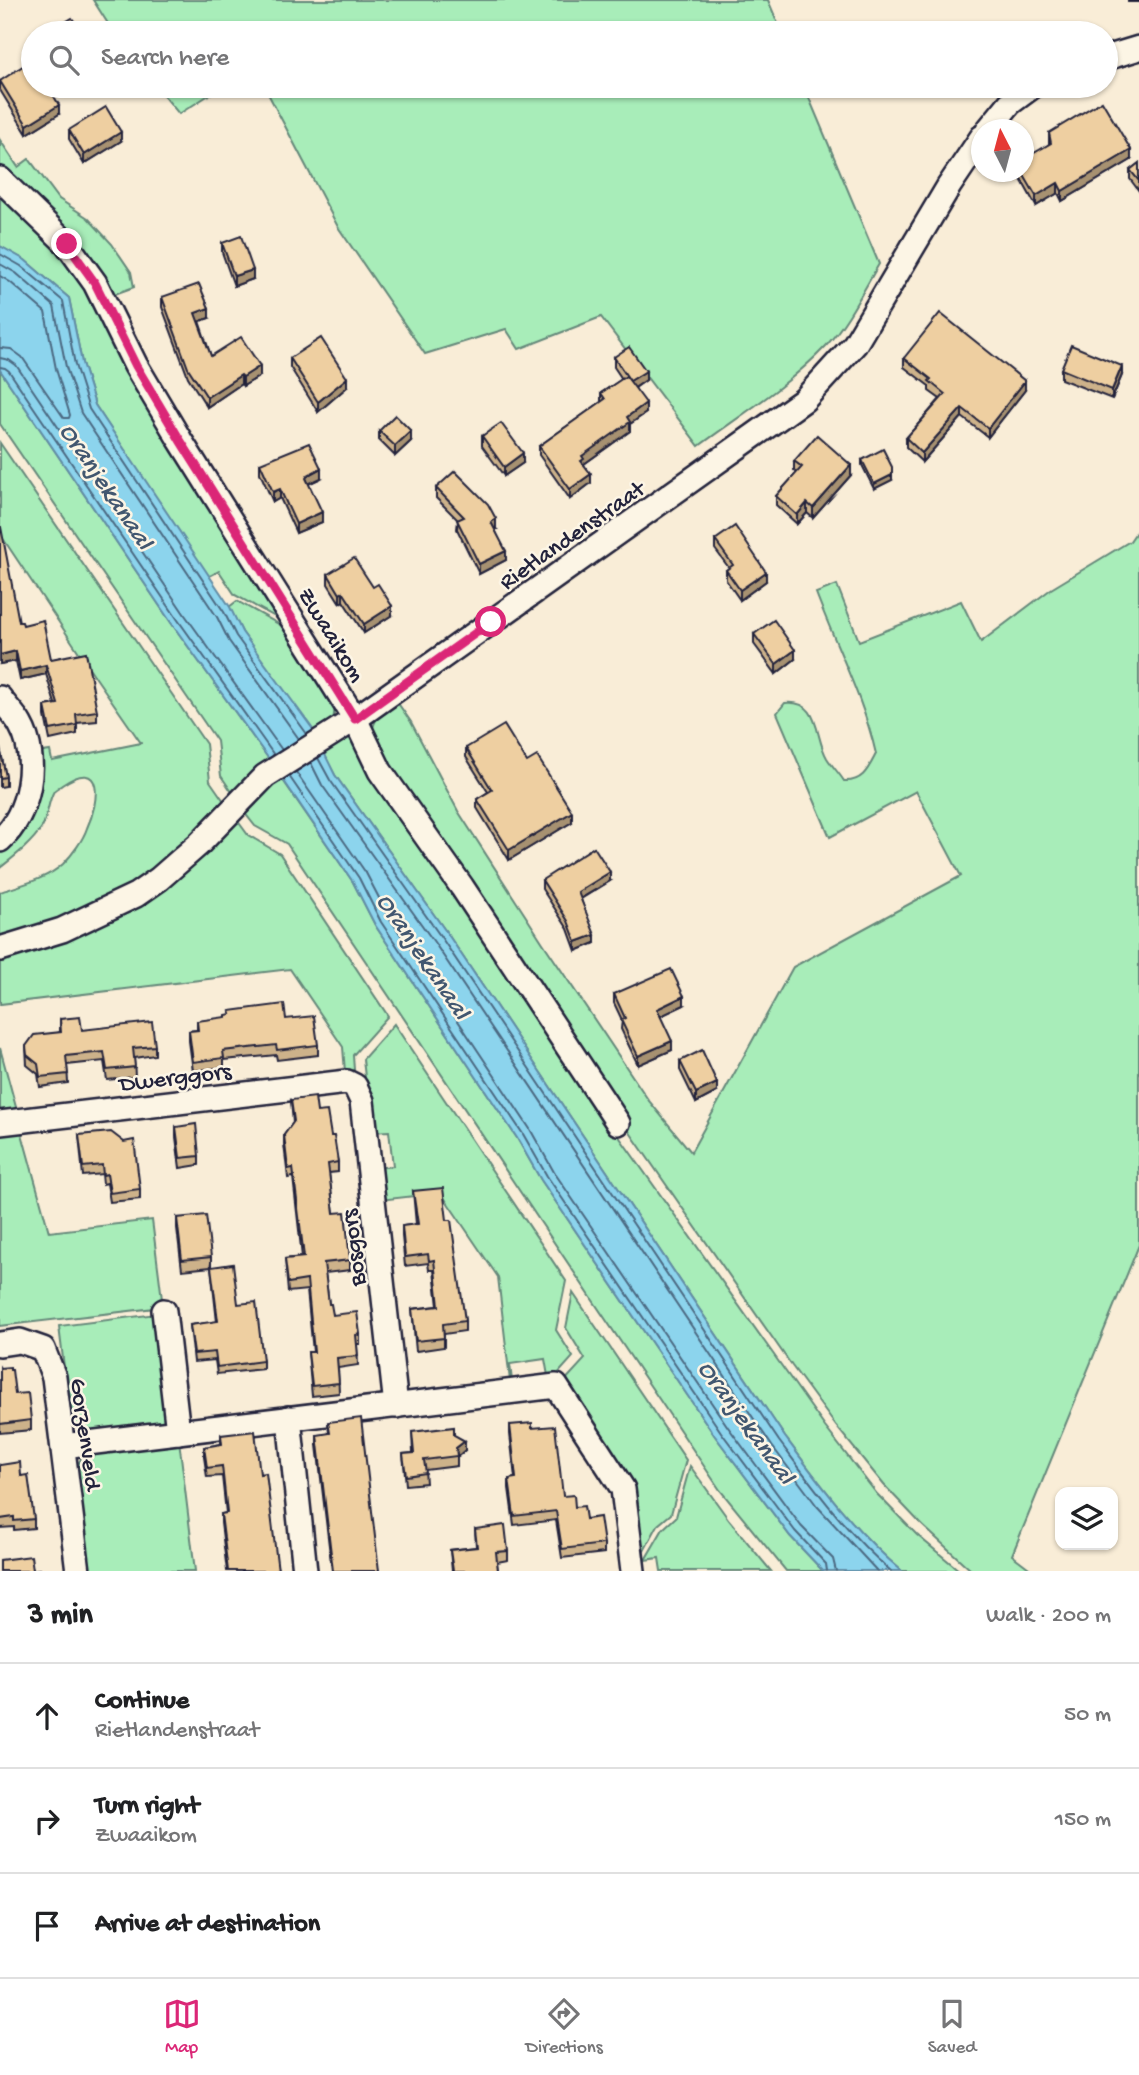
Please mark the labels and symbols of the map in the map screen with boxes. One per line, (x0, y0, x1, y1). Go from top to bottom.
north arrow (971, 119, 1034, 182)
route end (51, 228, 82, 259)
water label: Oranjekanaal (51, 418, 159, 558)
street label: Rietlandenstraat (494, 475, 653, 598)
street label: Zwaaikom (290, 583, 370, 689)
route start (475, 606, 506, 637)
water label: Oranjekanaal (368, 888, 476, 1028)
street label: Dwerggors (116, 1058, 234, 1101)
street label: Bosgors (336, 1206, 375, 1289)
water label: Oranjekanaal (689, 1356, 800, 1493)
street label: Gorzenveld (61, 1377, 106, 1494)

